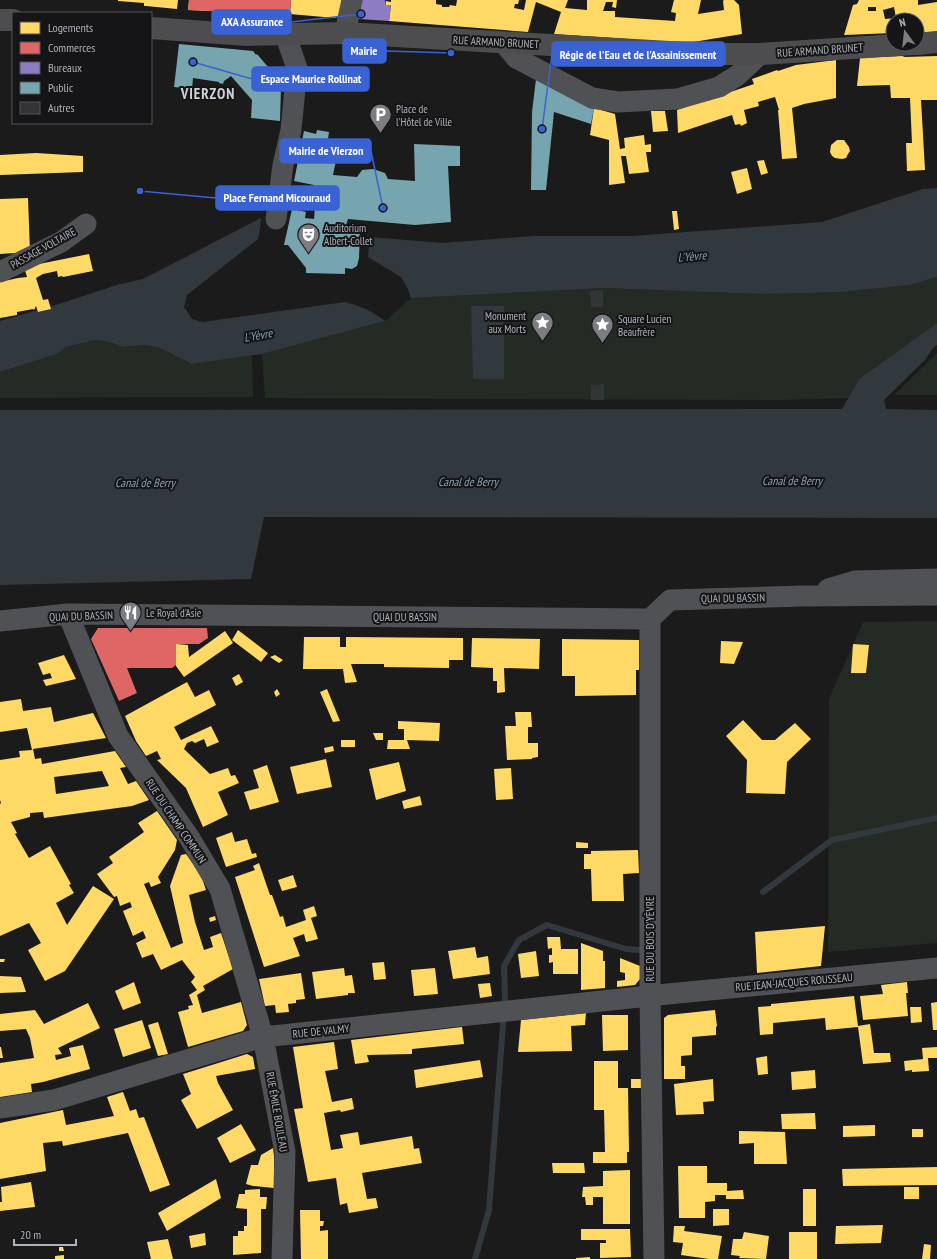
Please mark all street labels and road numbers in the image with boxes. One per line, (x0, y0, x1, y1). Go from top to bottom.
street label: RUE ARMAND BRUNET (453, 33, 540, 51)
street label: RUE ARMAND BRUNET (776, 40, 864, 60)
street label: PASSAGE VOLTAIRE (8, 224, 78, 272)
street label: QUAI DU BASSIN (701, 590, 765, 606)
street label: QUAI DU BASSIN (49, 608, 113, 624)
street label: QUAI DU BASSIN (373, 610, 437, 624)
street label: RUE DU CHAMP COMMUN (143, 776, 209, 866)
street label: RUE DU BOIS D'YÈVRE (643, 896, 657, 982)
street label: RUE JEAN-JACQUES ROUSSEAU (735, 970, 853, 994)
street label: RUE DE VALMY (292, 1021, 350, 1041)
street label: RUE ÉMILE BOULEAU (263, 1071, 291, 1153)

